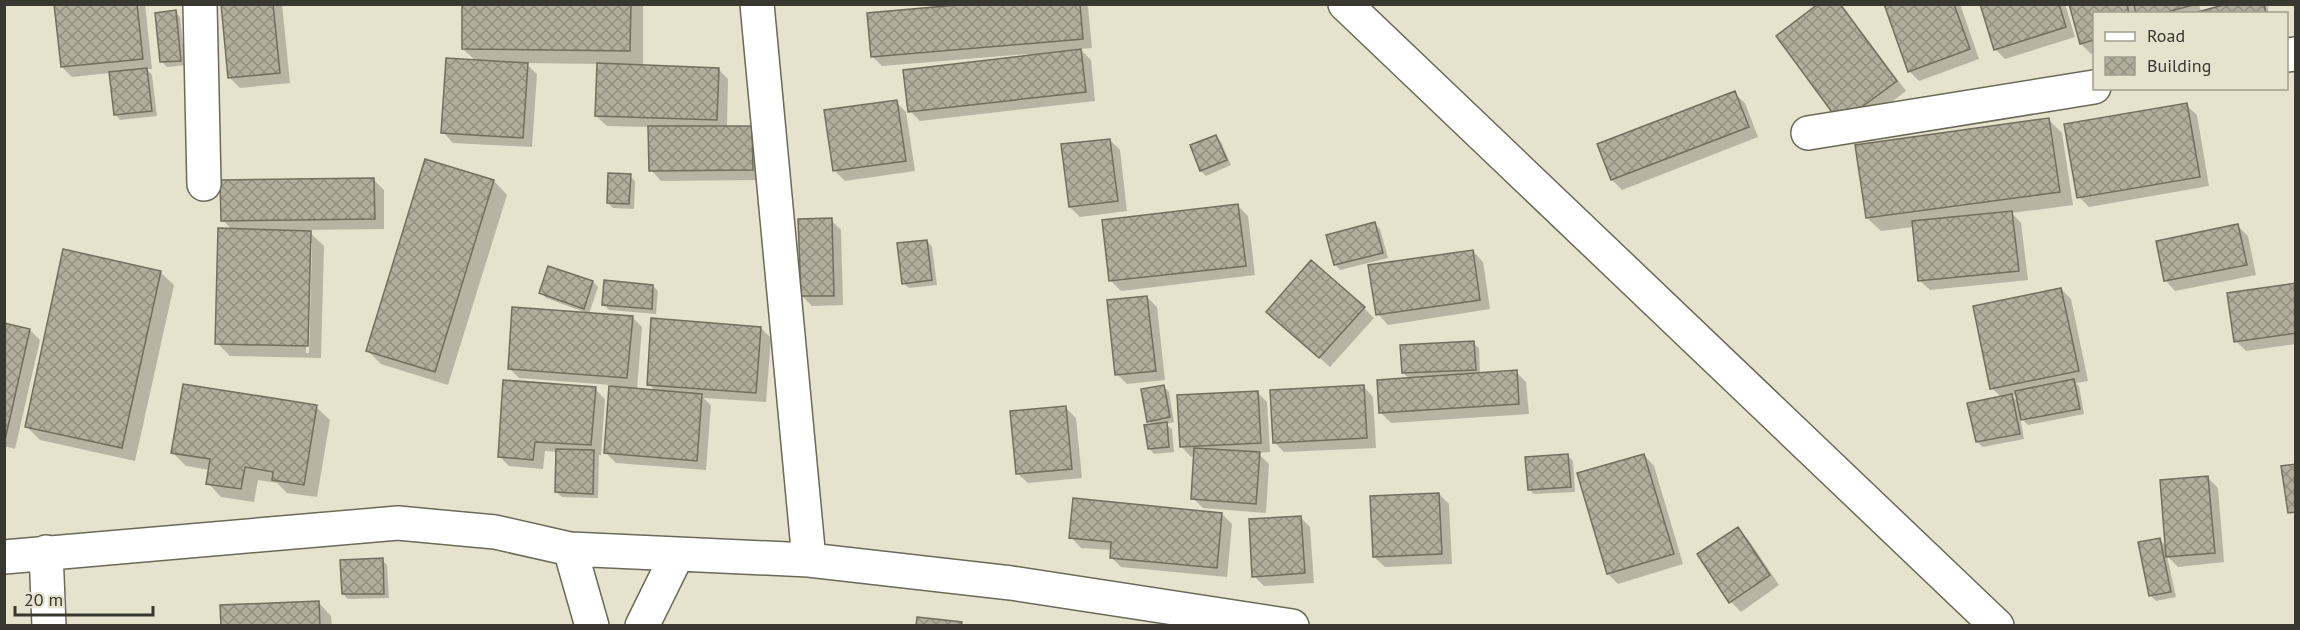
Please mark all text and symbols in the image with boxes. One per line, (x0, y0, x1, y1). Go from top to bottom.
legend (2093, 12, 2288, 90)
text: Road (2147, 24, 2185, 47)
text: Building (2147, 54, 2211, 77)
scale bar (15, 579, 153, 617)
text: 20 m (24, 588, 63, 611)

